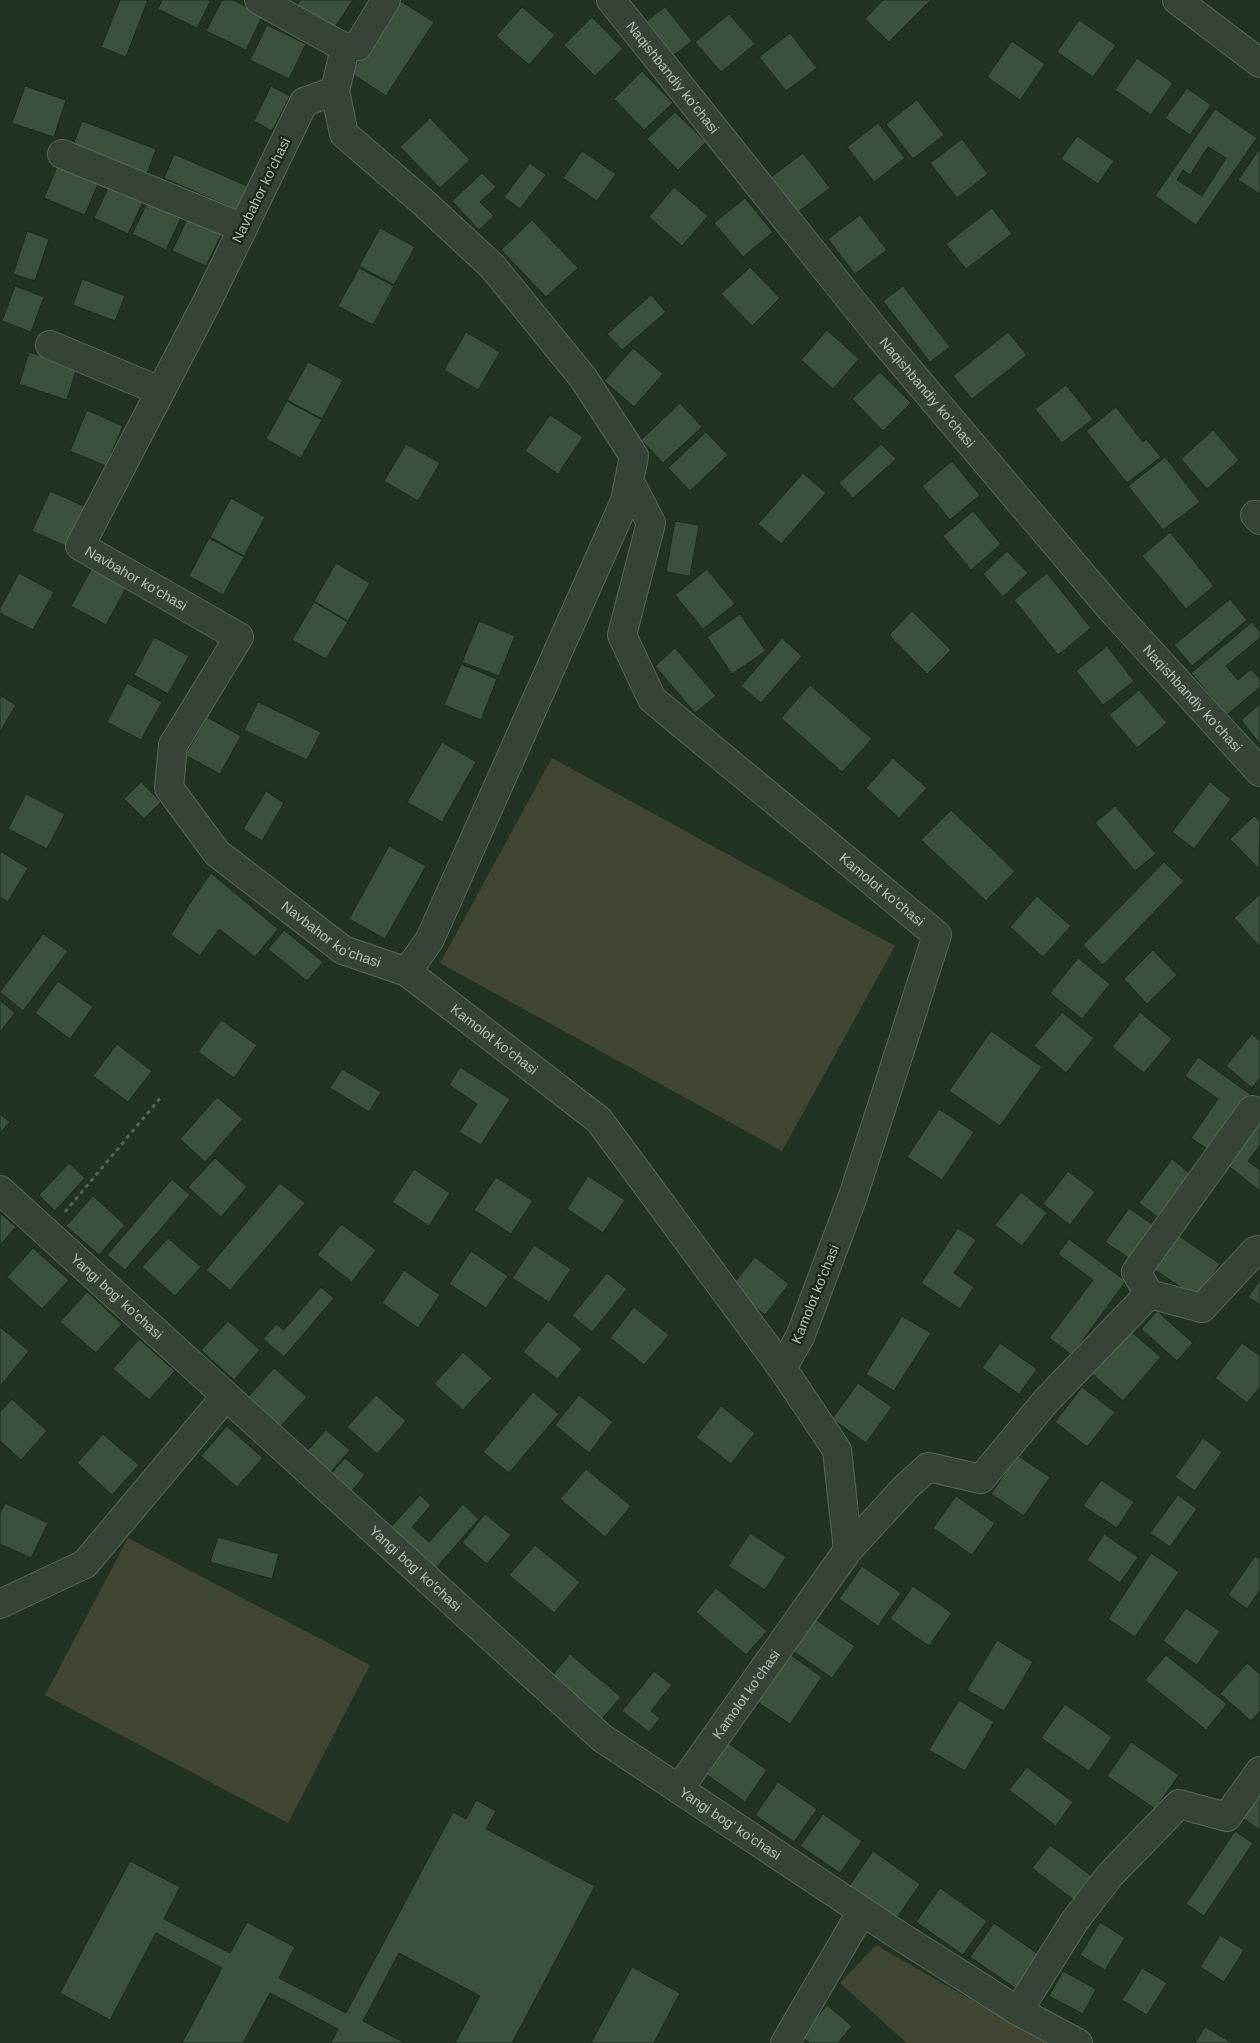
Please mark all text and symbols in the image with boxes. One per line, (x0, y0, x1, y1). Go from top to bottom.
street label: Naqishbandiy ko'chasi (623, 18, 722, 137)
street label: Navbahor ko'chasi (229, 135, 293, 245)
street label: Naqishbandiy ko'chasi (876, 334, 978, 451)
street label: Navbahor ko'chasi (82, 543, 190, 614)
street label: Naqishbandiy ko'chasi (1140, 642, 1245, 755)
street label: Kamolot ko'chasi (836, 850, 928, 929)
street label: Navbahor ko'chasi (278, 898, 383, 970)
street label: Kamolot ko'chasi (448, 1001, 541, 1078)
street label: Kamolot ko'chasi (788, 1242, 842, 1346)
street label: Yangi bog' ko'chasi (67, 1250, 166, 1342)
street label: Yangi bog' ko'chasi (366, 1522, 465, 1614)
street label: Kamolot ko'chasi (709, 1647, 783, 1742)
street label: Yangi bog' ko'chasi (676, 1784, 784, 1863)

